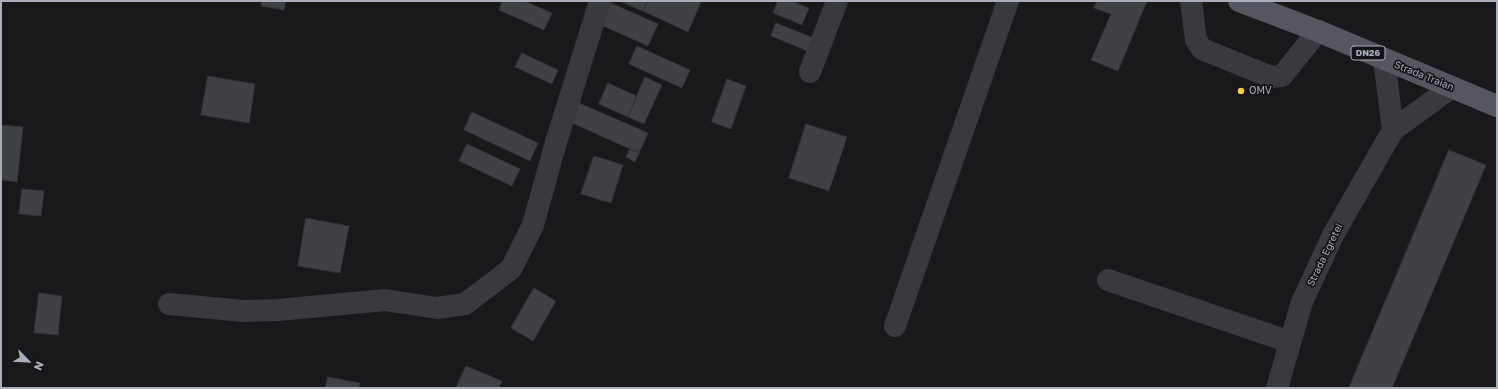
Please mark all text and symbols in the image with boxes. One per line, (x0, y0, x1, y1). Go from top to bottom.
road number: DN26 (1351, 46, 1385, 60)
street label: Strada Traian (1392, 59, 1456, 93)
place label: OMV (1249, 85, 1272, 97)
marker: OMV (1236, 86, 1246, 96)
street label: Strada Egretei (1305, 222, 1345, 288)
north arrow (8, 341, 48, 381)
text: N (32, 360, 47, 373)

